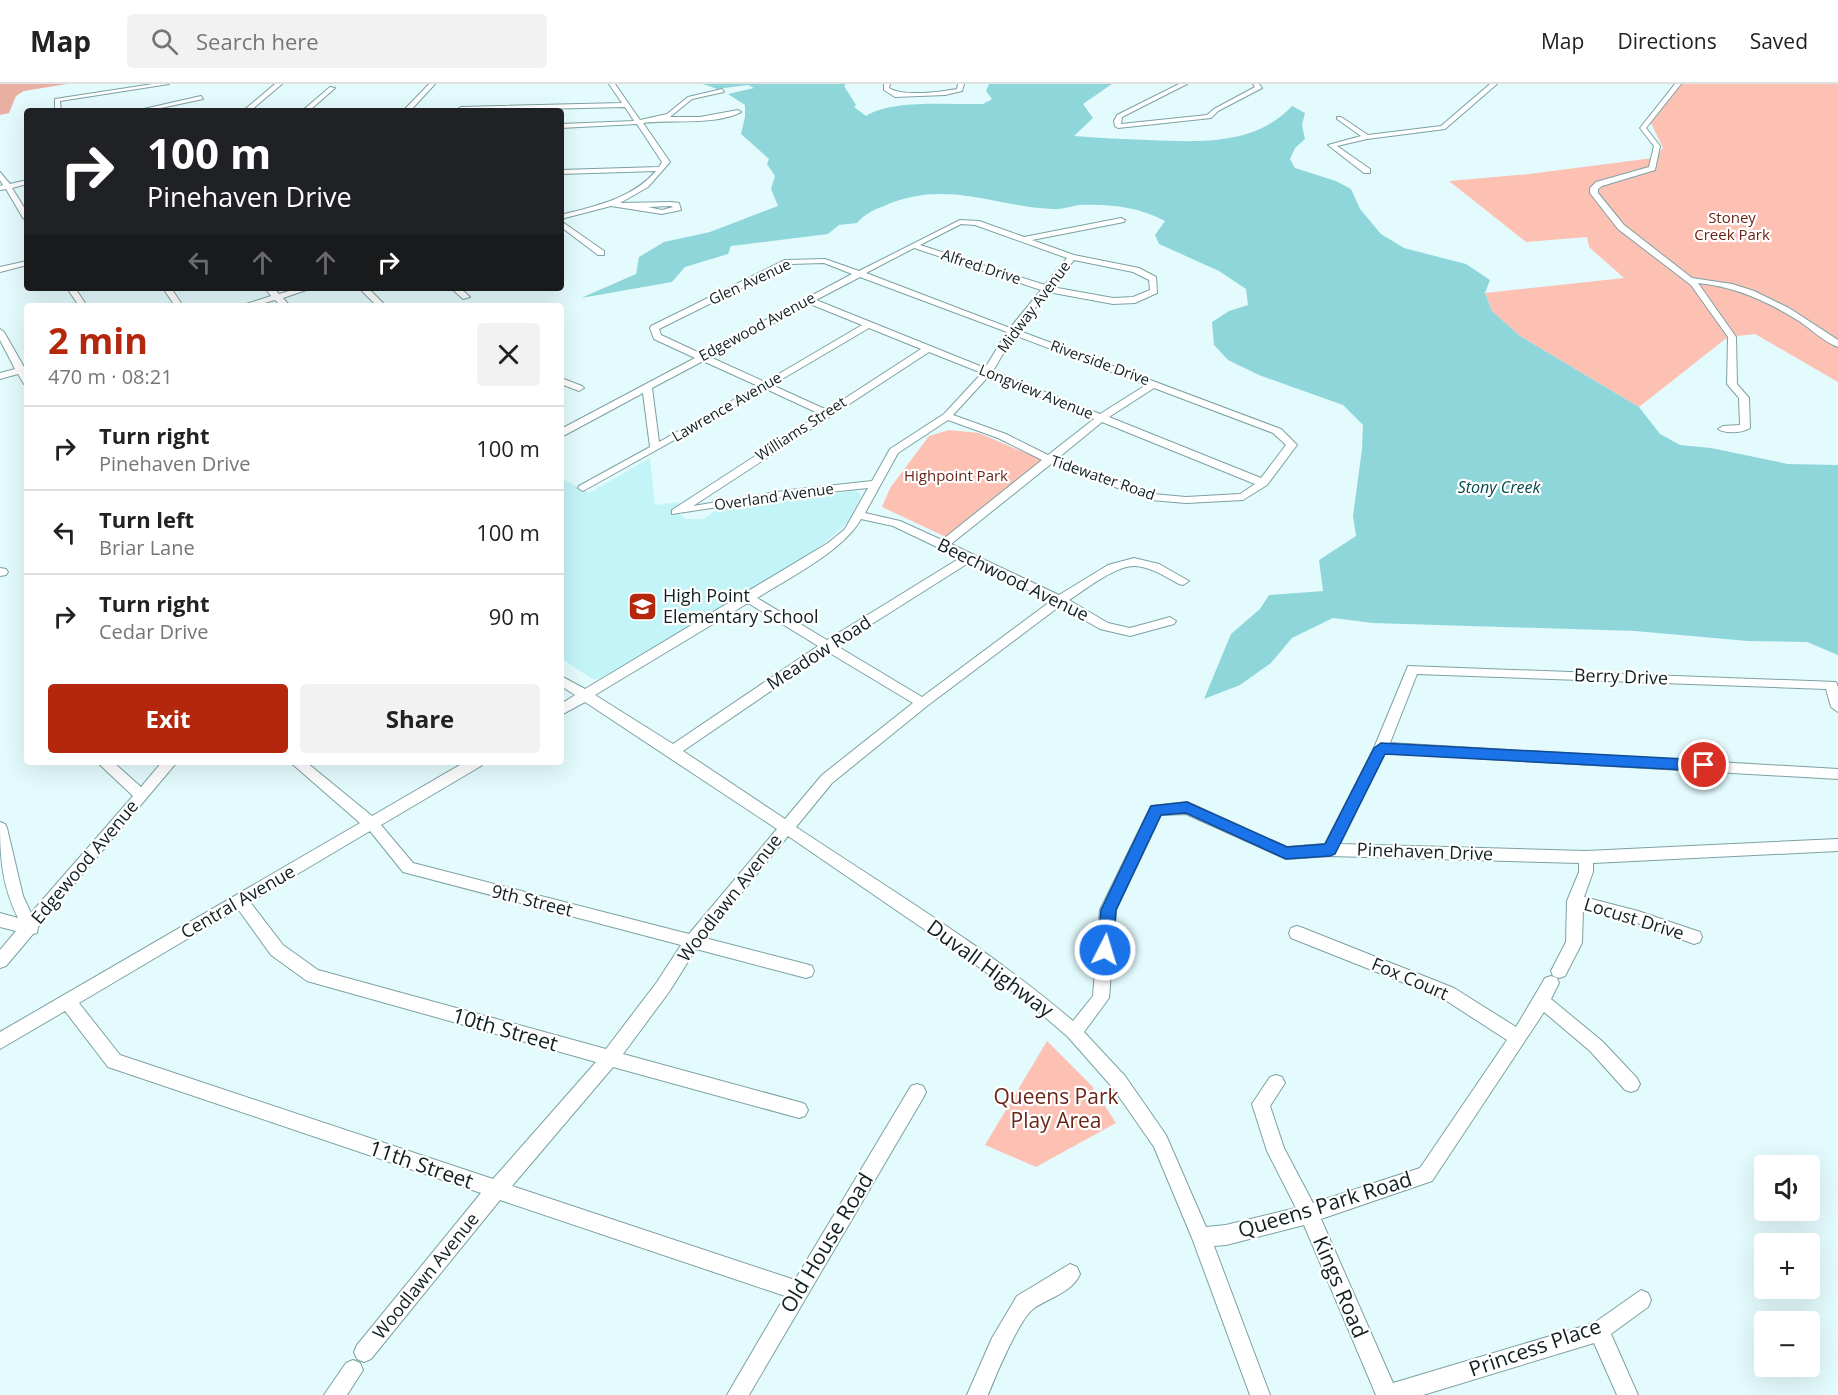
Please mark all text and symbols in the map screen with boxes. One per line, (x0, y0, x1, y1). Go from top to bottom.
search box (127, 14, 547, 68)
text: Map (30, 22, 91, 60)
icon: search (148, 25, 181, 58)
text: Search here (196, 26, 319, 56)
text: Map (1541, 27, 1584, 55)
text: Directions (1617, 27, 1717, 55)
text: Saved (1750, 27, 1808, 55)
text: 100 m (147, 124, 271, 181)
icon: right (48, 132, 126, 210)
text: Pinehaven Drive (147, 178, 352, 215)
park label: Stoney Creek Park (1694, 207, 1770, 244)
street label: Alfred Drive (939, 244, 1024, 288)
icon: left (183, 246, 216, 279)
icon: ahead (246, 246, 279, 279)
icon: ahead (309, 246, 342, 279)
icon: right (372, 246, 405, 279)
street label: Glen Avenue (705, 253, 794, 309)
street label: Midway Avenue (992, 256, 1074, 356)
street label: Edgewood Avenue (695, 287, 818, 365)
text: 2 min (48, 316, 148, 365)
button: close (477, 323, 540, 386)
street label: Riverside Drive (1048, 335, 1153, 389)
street label: Longview Avenue (976, 359, 1097, 423)
text: 470 m · 08:21 (48, 363, 173, 390)
street label: Lawrence Avenue (668, 367, 785, 446)
street label: Williams Street (751, 391, 850, 465)
text: Turn right (99, 420, 210, 450)
icon: right (48, 432, 81, 465)
text: 100 m (476, 433, 540, 463)
text: Pinehaven Drive (99, 450, 251, 477)
street label: Tidewater Road (1048, 450, 1158, 504)
park label: Highpoint Park (904, 465, 1008, 485)
water label: Stony Creek (1458, 476, 1541, 498)
street label: Overland Avenue (713, 478, 835, 514)
text: Turn left (99, 504, 194, 534)
icon: left (48, 516, 81, 549)
text: 100 m (476, 517, 540, 547)
street label: Beechwood Avenue (934, 532, 1093, 626)
text: Briar Lane (99, 534, 195, 561)
place label: High Point Elementary School (663, 583, 819, 628)
text: Turn right (99, 588, 210, 618)
school or university icon: High Point Elementary School (626, 590, 658, 622)
icon: right (48, 600, 81, 633)
text: 90 m (489, 601, 540, 631)
street label: Meadow Road (762, 609, 875, 695)
text: Cedar Drive (99, 618, 209, 645)
street label: Berry Drive (1574, 662, 1669, 690)
button: Exit (48, 684, 288, 753)
button: Share (300, 684, 540, 753)
pin (1678, 739, 1729, 790)
icon: arrive (1687, 748, 1720, 781)
street label: Edgewood Avenue (25, 794, 143, 928)
street label: Woodlawn Avenue (672, 828, 787, 966)
street label: Pinehaven Drive (1356, 837, 1494, 865)
street label: Central Avenue (176, 859, 299, 944)
street label: 9th Street (489, 878, 575, 922)
street label: Locust Drive (1581, 891, 1687, 945)
street label: Duvall Highway (922, 913, 1060, 1024)
position arrow (1073, 918, 1137, 982)
street label: Fox Court (1368, 951, 1452, 1005)
street label: 10th Street (449, 1001, 561, 1057)
park label: Queens Park Play Area (993, 1082, 1119, 1134)
street label: 11th Street (365, 1133, 477, 1195)
map controls (1754, 1155, 1820, 1377)
button: sound (1754, 1155, 1820, 1221)
street label: Queens Park Road (1234, 1164, 1415, 1244)
street label: Old House Road (773, 1167, 879, 1318)
street label: Woodlawn Avenue (367, 1207, 484, 1344)
street label: Kings Road (1307, 1231, 1375, 1342)
button: + (1754, 1233, 1820, 1299)
street label: Princess Place (1465, 1311, 1605, 1383)
button: − (1754, 1311, 1820, 1377)

